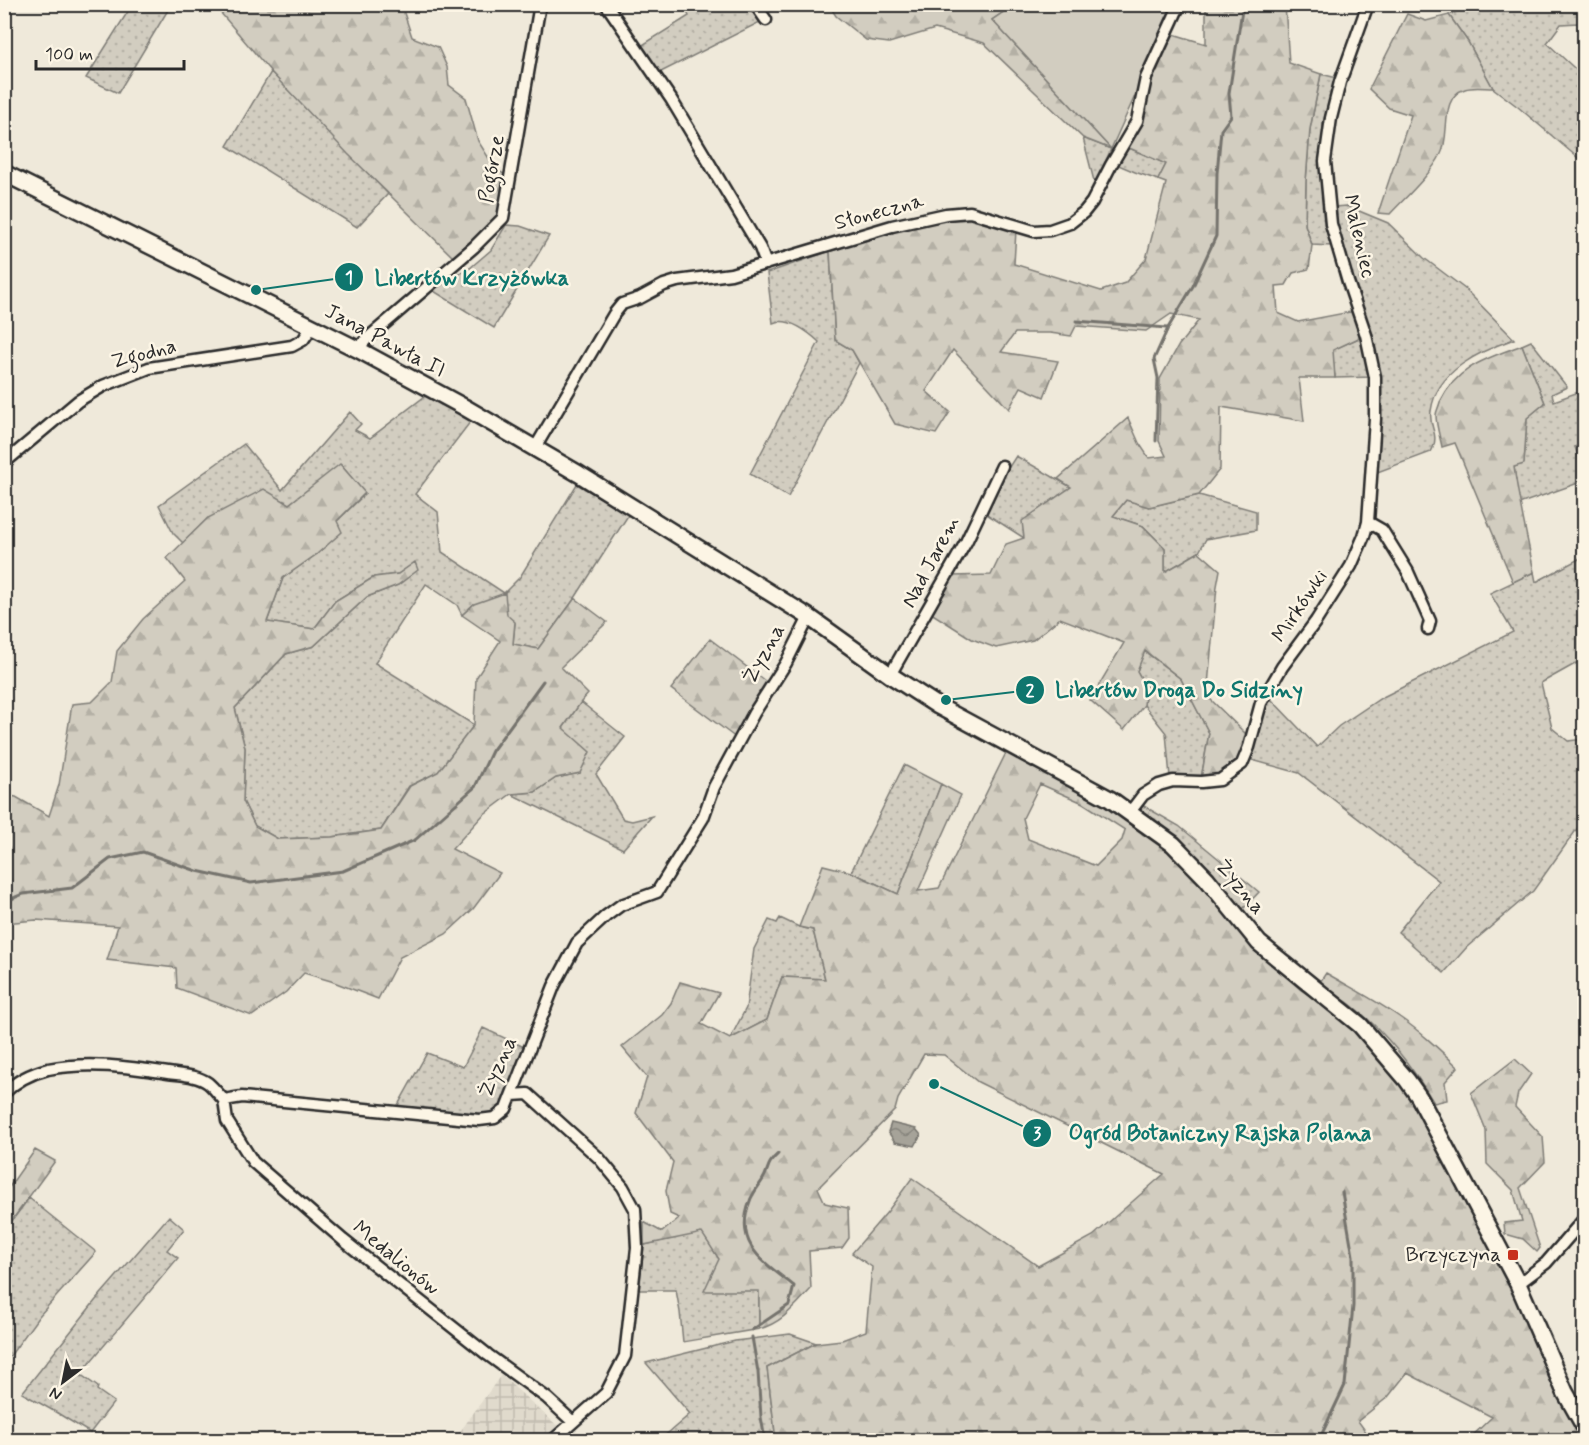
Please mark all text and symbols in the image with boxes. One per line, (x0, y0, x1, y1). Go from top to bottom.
scale bar (36, 33, 184, 71)
text: 100 m (45, 43, 93, 67)
street label: Pogórze (472, 133, 514, 205)
street label: Słoneczna (831, 187, 927, 237)
street label: Maleniec (1336, 192, 1382, 280)
callout: Libertów Krzyżówka (334, 257, 581, 297)
text: Libertów Krzyżówka (375, 265, 569, 293)
text: 1 (345, 266, 353, 290)
street label: Jana Pawła II (320, 297, 450, 385)
street label: Zgodna (108, 332, 180, 378)
street label: Nad Jarem (895, 511, 967, 613)
street label: Mirkówki (1265, 564, 1335, 648)
street label: Żyzna (736, 619, 792, 689)
callout: Libertów Droga Do Sidziny (1015, 670, 1314, 710)
text: Libertów Droga Do Sidziny (1055, 677, 1303, 706)
text: 2 (1026, 679, 1035, 703)
street label: Żyzna (1209, 853, 1271, 921)
street label: Żyzna (472, 1032, 524, 1102)
callout: Ogród Botaniczny Rajska Polana (1022, 1113, 1387, 1153)
text: Ogród Botaniczny Rajska Polana (1068, 1120, 1372, 1149)
text: 3 (1033, 1122, 1042, 1146)
street label: Medalionów (346, 1214, 446, 1302)
place label: Brzyczyna (1406, 1241, 1501, 1269)
marker: Brzyczyna (1506, 1248, 1520, 1262)
north arrow (33, 1352, 93, 1412)
text: N (46, 1382, 66, 1405)

